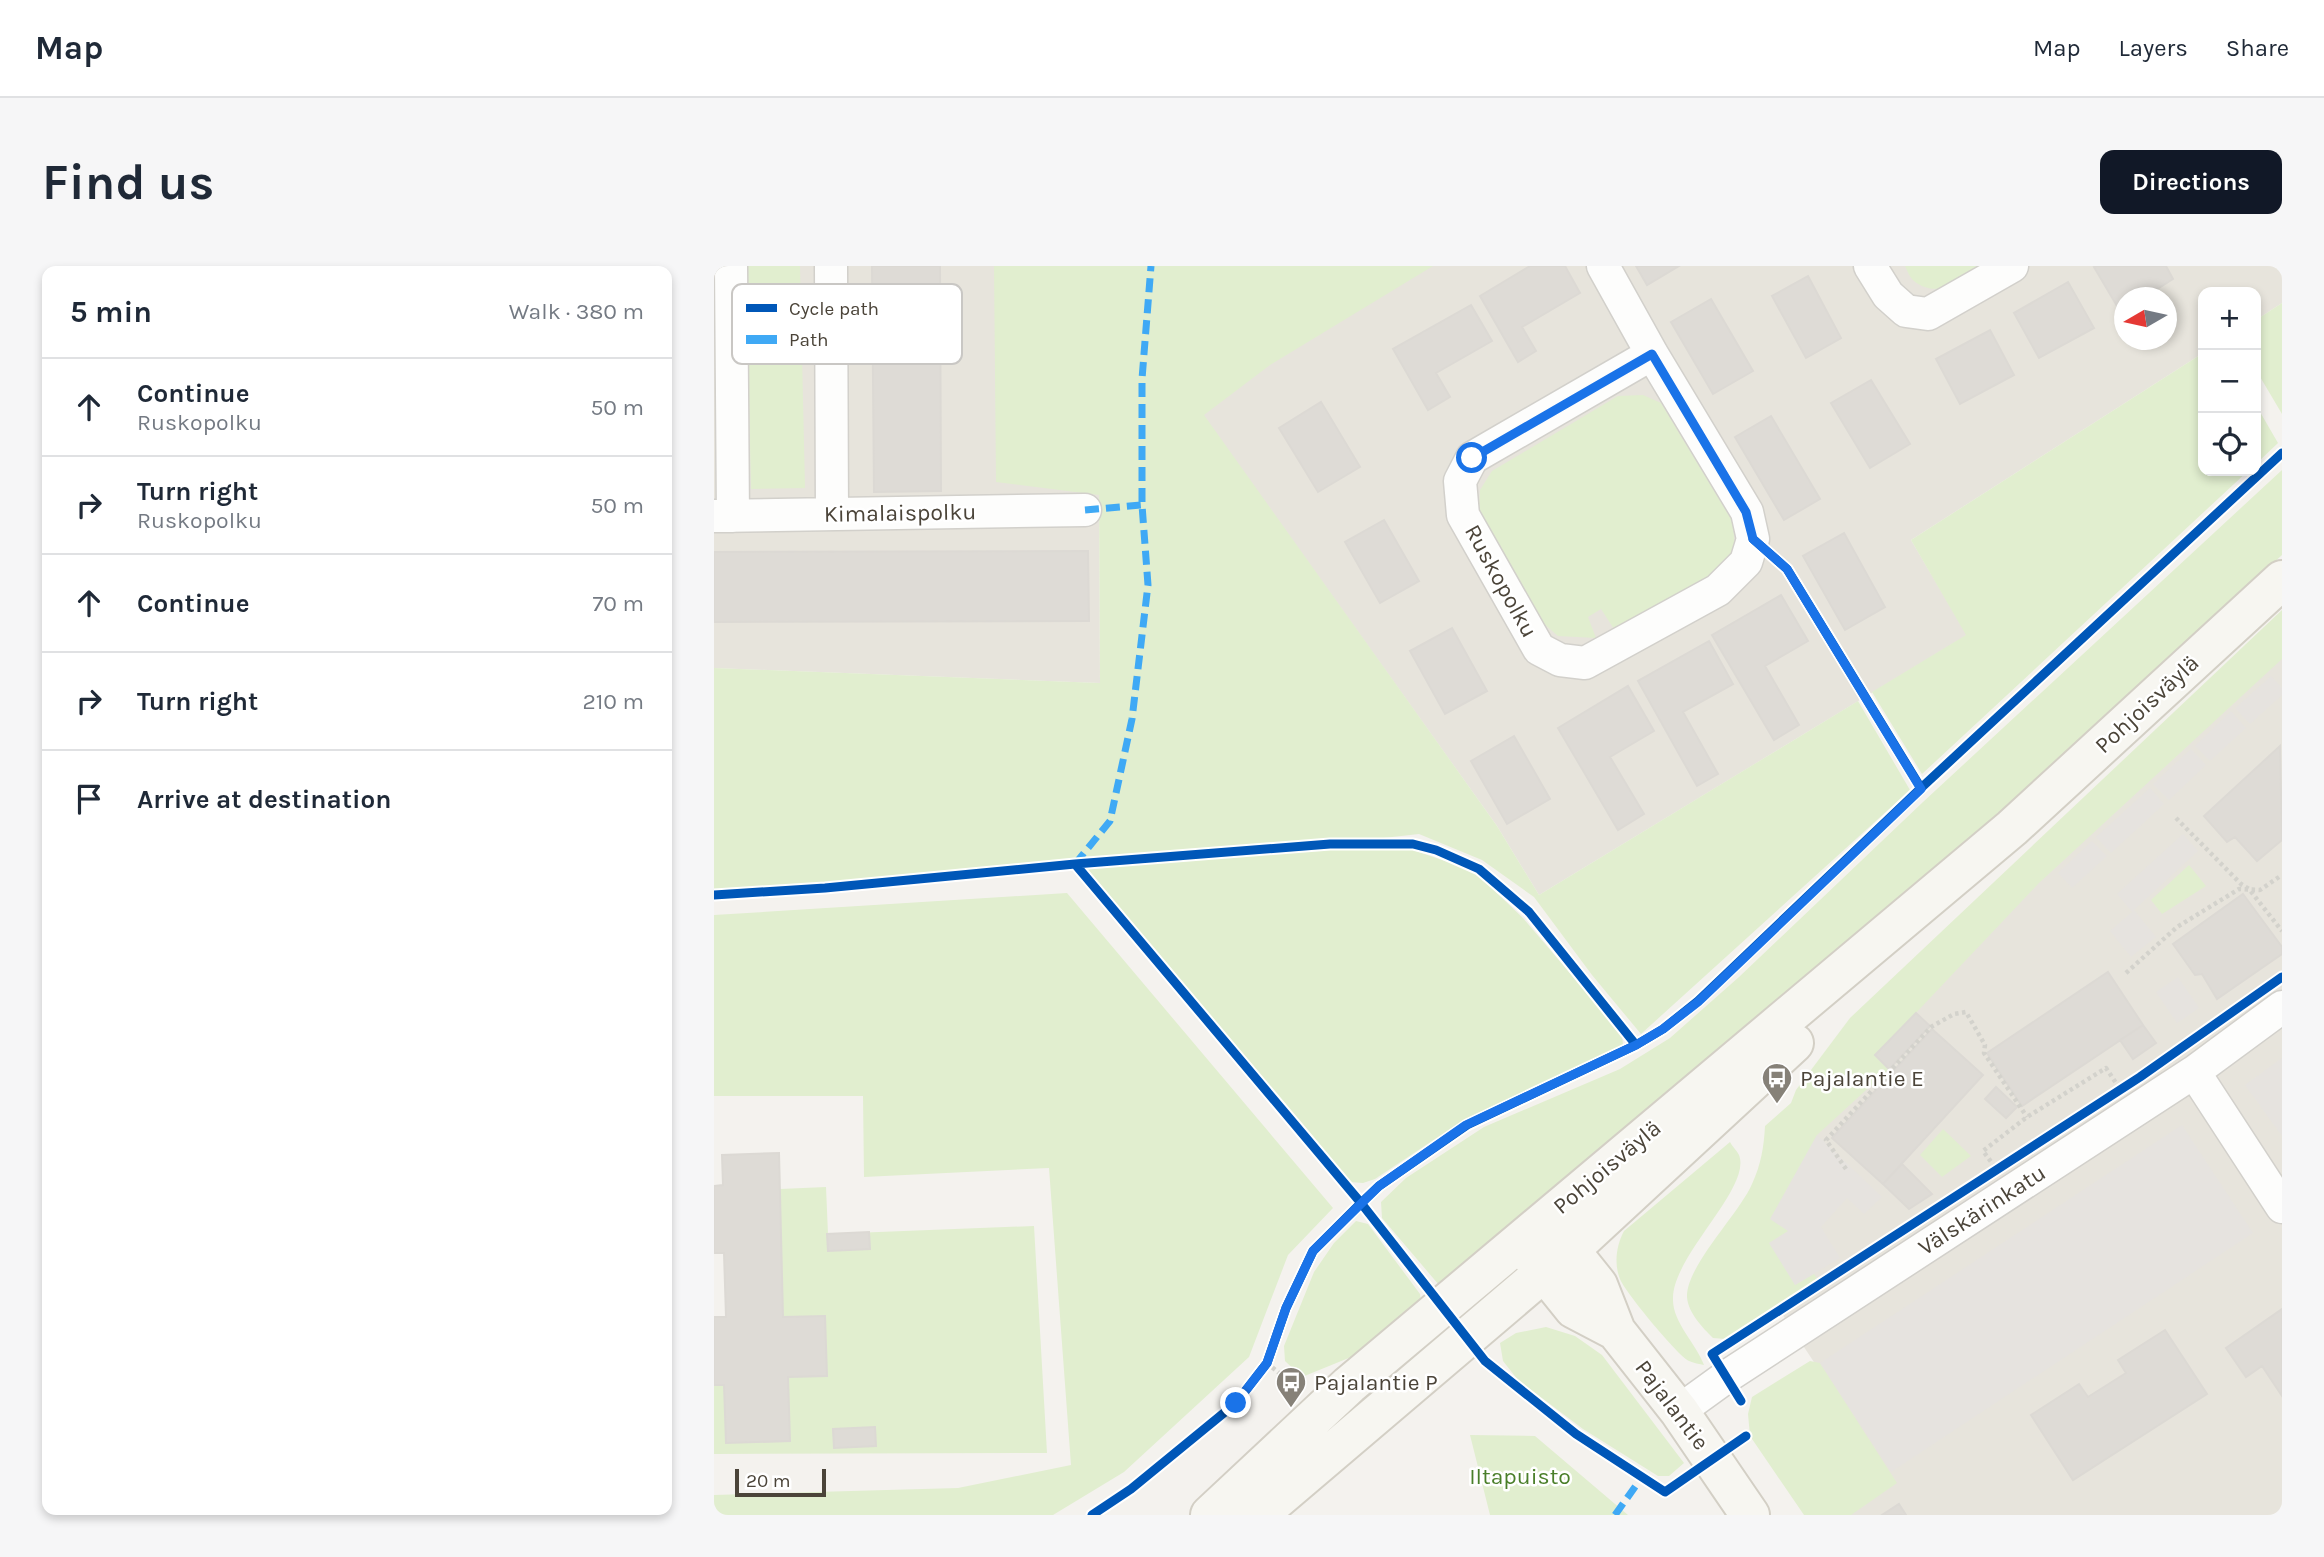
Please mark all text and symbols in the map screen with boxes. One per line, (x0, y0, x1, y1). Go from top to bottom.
text: Map (35, 29, 103, 67)
text: Map (2033, 34, 2081, 62)
text: Layers (2119, 34, 2188, 62)
text: Share (2226, 34, 2289, 62)
button: Directions (2100, 150, 2282, 214)
text: Find us (42, 154, 214, 211)
legend (732, 284, 962, 364)
north arrow (2114, 287, 2177, 350)
map controls (2198, 287, 2261, 476)
button: + (2198, 287, 2261, 350)
text: 5 min (70, 294, 152, 330)
text: Walk · 380 m (509, 298, 644, 325)
text: Cycle path (789, 298, 879, 320)
text: Path (789, 329, 829, 351)
button: − (2198, 350, 2261, 413)
text: Continue (137, 378, 249, 409)
icon: ahead (70, 388, 108, 426)
text: 50 m (590, 394, 644, 421)
text: Ruskopolku (137, 409, 262, 436)
button: locate (2198, 413, 2261, 476)
route start (1456, 442, 1487, 473)
text: Turn right (137, 476, 258, 507)
icon: right (70, 486, 108, 524)
text: 50 m (590, 492, 644, 519)
street label: Kimalaispolku (824, 498, 976, 528)
text: Ruskopolku (137, 507, 262, 534)
street label: Ruskopolku (1459, 520, 1543, 642)
icon: ahead (70, 584, 108, 622)
text: Continue (137, 588, 249, 619)
text: 70 m (593, 590, 644, 617)
street label: Pohjoisväylä (2090, 649, 2204, 759)
icon: right (70, 682, 108, 720)
text: Turn right (137, 686, 258, 717)
text: 210 m (582, 688, 644, 715)
icon: arrive (70, 780, 108, 818)
text: Arrive at destination (137, 784, 391, 815)
bus stop icon: Pajalantie E (1760, 1061, 1794, 1105)
place label: Pajalantie E (1800, 1065, 1924, 1092)
street label: Pohjoisväylä (1548, 1114, 1666, 1220)
street label: Välskärinkatu (1913, 1159, 2051, 1261)
street label: Pajalantie (1629, 1355, 1715, 1455)
bus stop icon: Pajalantie P (1274, 1365, 1308, 1409)
place label: Pajalantie P (1314, 1369, 1438, 1396)
route end (1220, 1387, 1251, 1418)
park label: Iltapuisto (1469, 1463, 1571, 1490)
scale bar (735, 1466, 826, 1498)
text: 20 m (746, 1470, 791, 1492)

